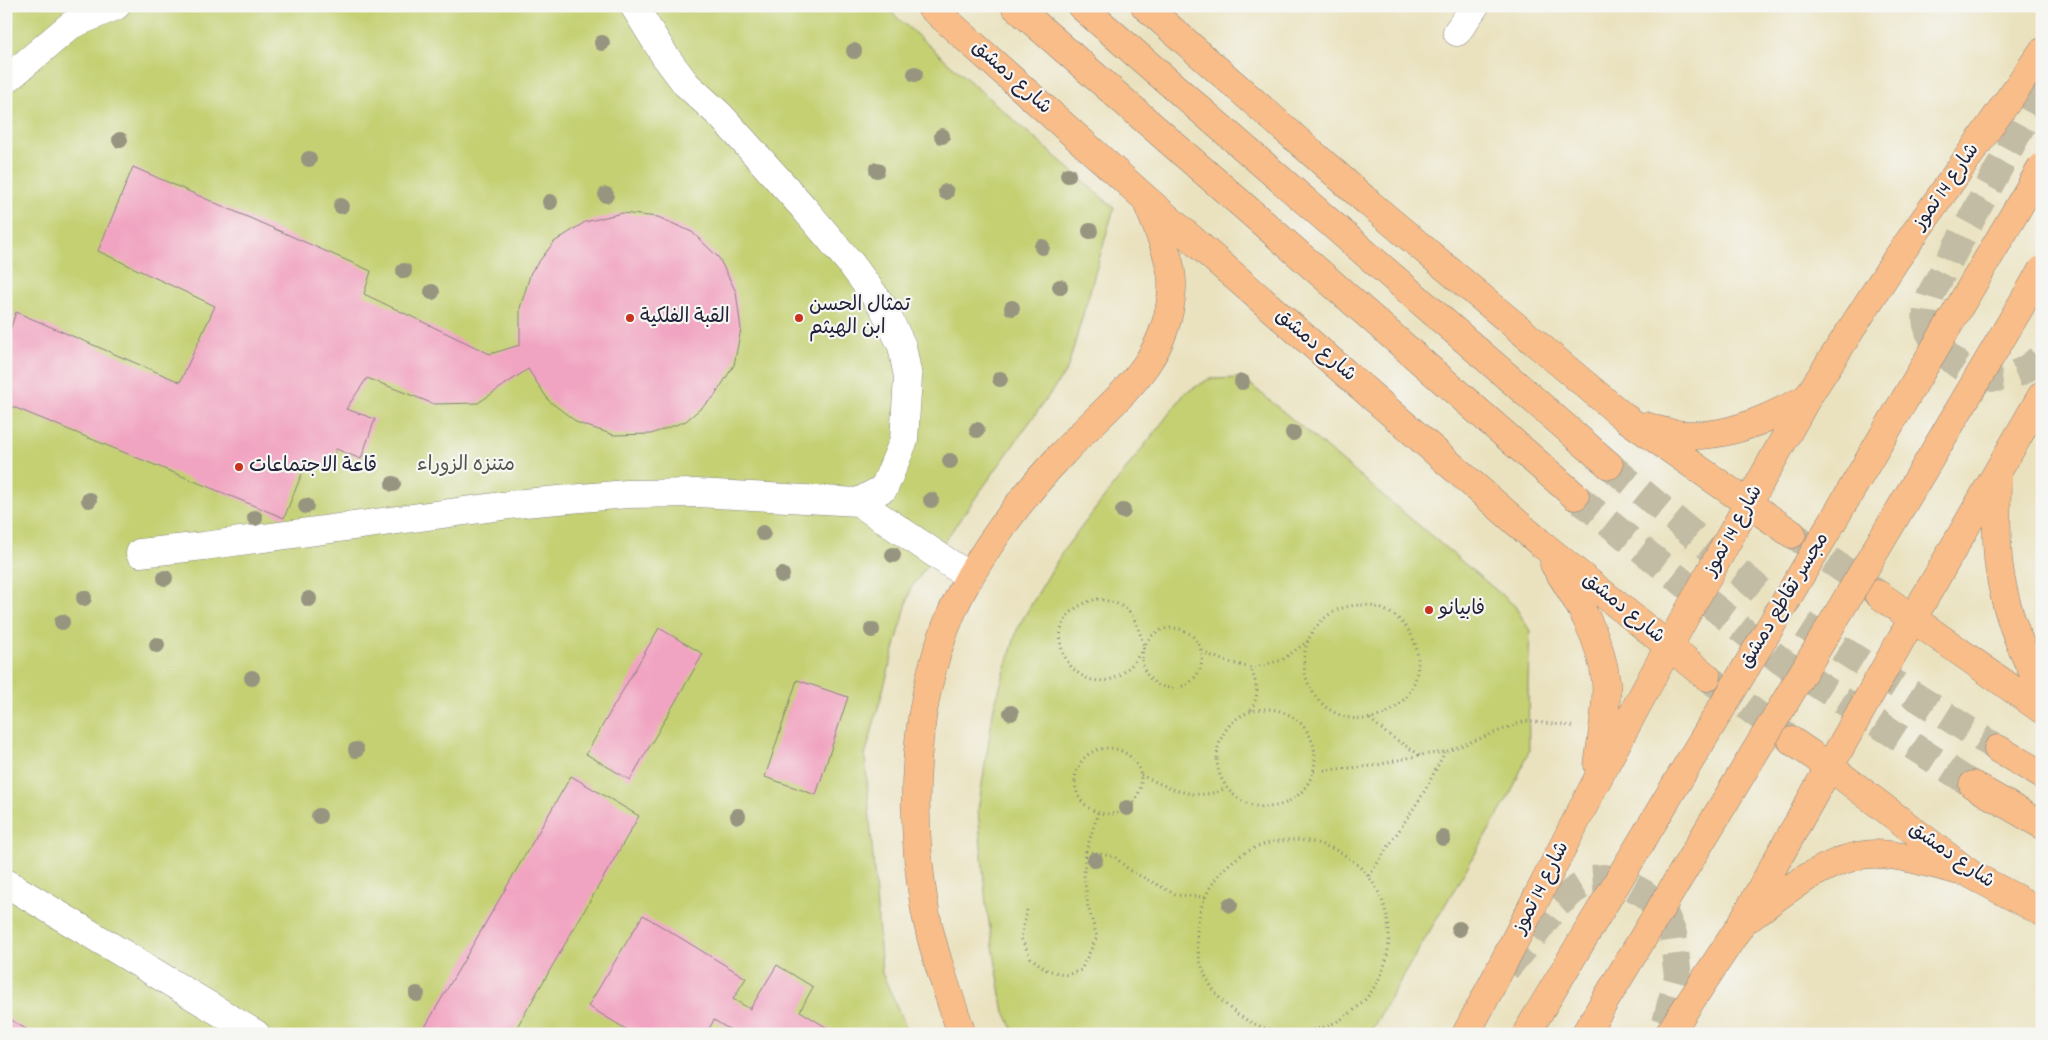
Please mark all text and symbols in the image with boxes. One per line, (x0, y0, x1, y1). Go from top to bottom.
street label: شارع دمشق (965, 34, 1057, 122)
street label: شارع 14 تموز (1906, 138, 1987, 238)
place label: تمثال الحسن ابن الهيثم (809, 292, 910, 343)
street label: شارع دمشق (1268, 303, 1362, 389)
place label: القبة الفلكية (640, 304, 730, 332)
marker: القبة الفلكية (624, 312, 636, 324)
marker: تمثال الحسن ابن الهيثم (793, 312, 805, 324)
park label: متنزه الزوراء (417, 452, 515, 480)
place label: قاعة الاجتماعات (249, 453, 377, 481)
marker: قاعة الاجتماعات (233, 461, 245, 473)
street label: شارع 14 تموز (1697, 480, 1771, 583)
street label: مجسر تقاطع دمشق (1733, 527, 1837, 675)
street label: شارع دمشق (1576, 567, 1670, 651)
place label: فابيانو (1437, 596, 1485, 624)
marker: فابيانو (1423, 604, 1435, 616)
street label: شارع دمشق (1902, 816, 2000, 896)
street label: شارع 14 تموز (1506, 837, 1577, 941)

